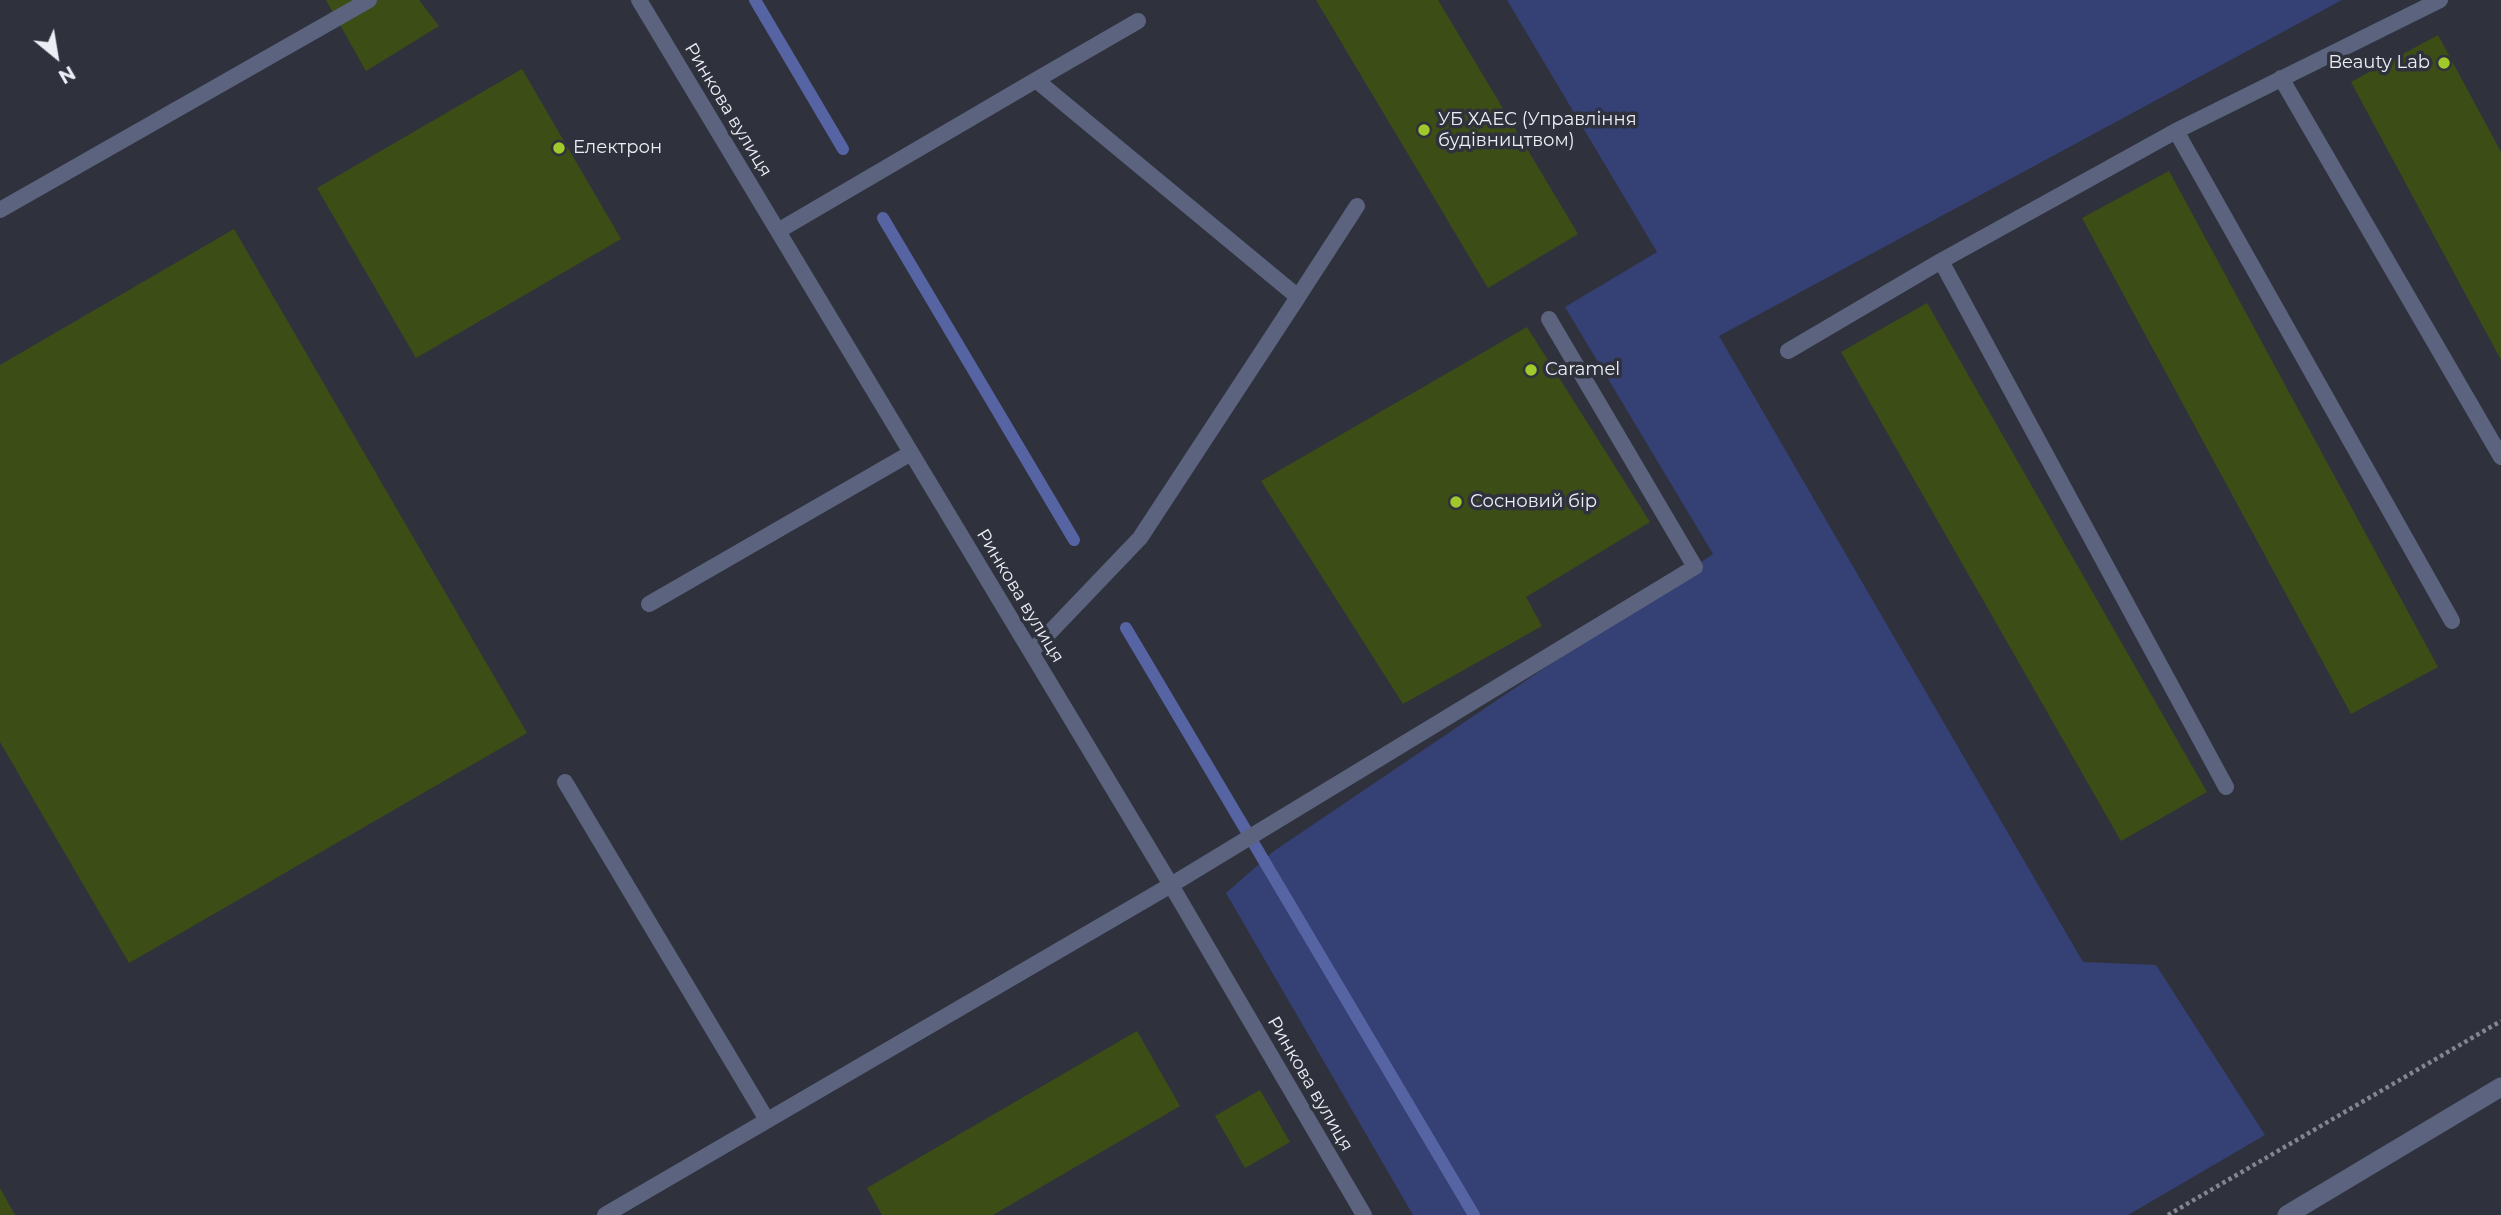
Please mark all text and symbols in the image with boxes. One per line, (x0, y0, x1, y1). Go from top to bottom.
north arrow (21, 21, 91, 91)
street label: Ринкова вулиця (680, 39, 776, 181)
place label: Beauty Lab (2329, 52, 2430, 74)
marker: Beauty Lab (2436, 55, 2452, 71)
text: N (54, 61, 79, 88)
place label: УБ ХАЕС (Управління будівництвом) (1438, 109, 1637, 152)
marker: УБ ХАЕС (Управління будівництвом) (1416, 122, 1432, 138)
place label: Електрон (573, 137, 662, 159)
marker: Електрон (551, 140, 567, 156)
place label: Caramel (1545, 359, 1620, 381)
marker: Caramel (1523, 362, 1539, 378)
place label: Сосновий бір (1470, 491, 1597, 513)
marker: Сосновий бір (1448, 494, 1464, 510)
street label: Ринкова вулиця (972, 525, 1068, 667)
street label: Ринкова вулиця (1263, 1013, 1357, 1155)

